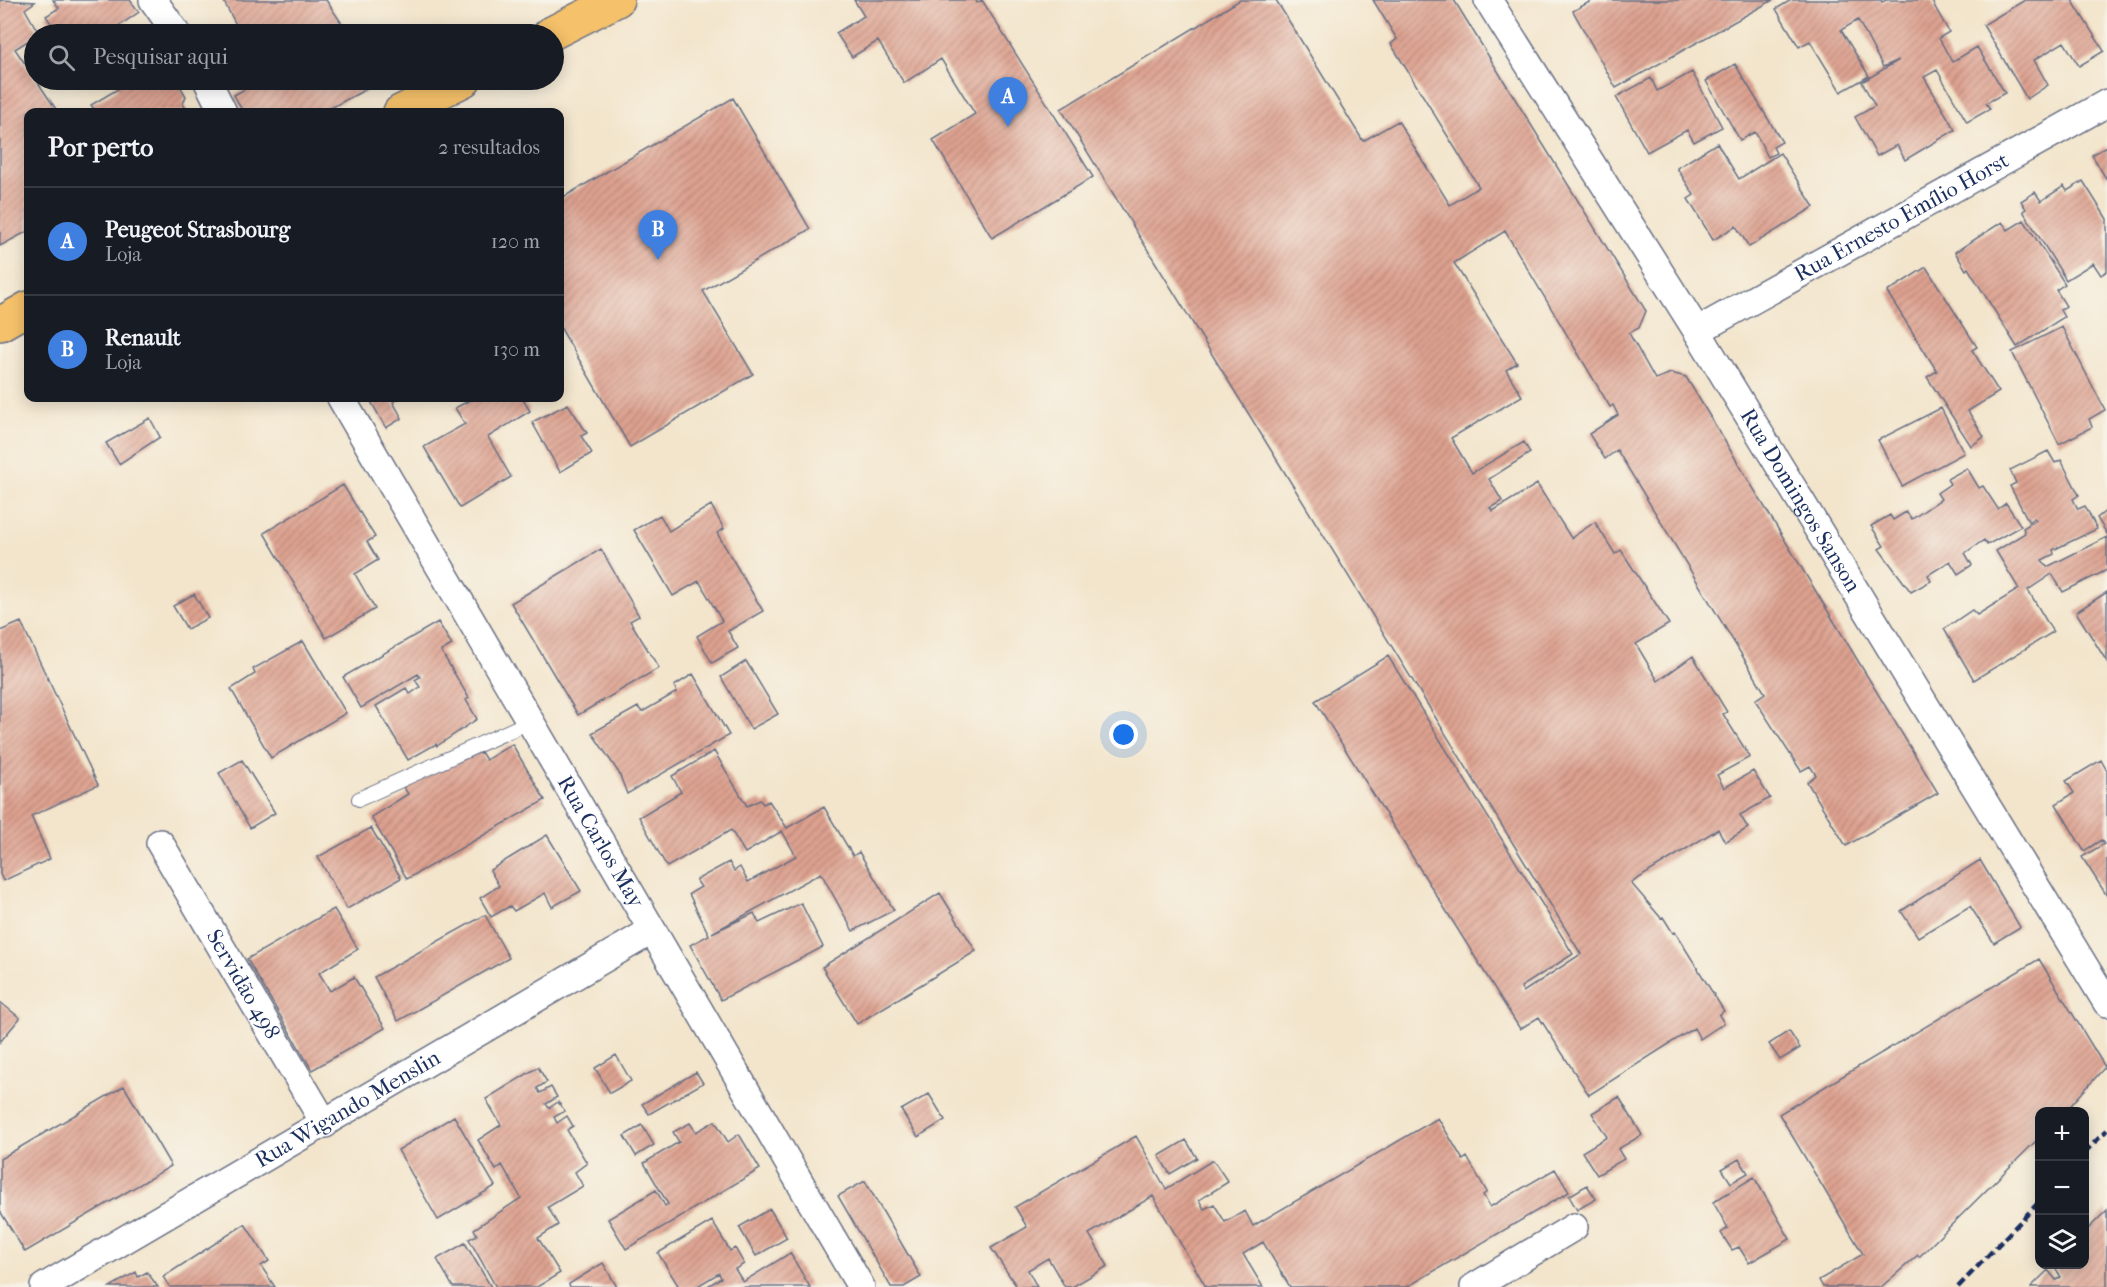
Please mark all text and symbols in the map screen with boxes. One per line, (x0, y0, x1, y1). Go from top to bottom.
search box (24, 24, 564, 90)
icon: search (45, 41, 78, 74)
text: Pesquisar aqui (93, 44, 228, 70)
pin: A (988, 78, 1028, 127)
text: Por perto (48, 132, 153, 163)
text: 2 resultados (438, 136, 540, 159)
street label: Rua Ernesto Emílio Horst (1790, 147, 2013, 287)
pin: B (638, 210, 678, 260)
text: Peugeot Strasbourg (105, 217, 290, 243)
text: A (61, 230, 74, 253)
text: 120 m (491, 230, 540, 253)
text: Loja (105, 243, 142, 266)
text: Renault (105, 325, 181, 351)
text: B (61, 338, 74, 361)
text: 130 m (493, 338, 540, 361)
text: Loja (105, 351, 142, 374)
street label: Rua Domingos Sanson (1735, 404, 1866, 597)
your location (1109, 720, 1138, 749)
street label: Rua Carlos May (552, 771, 650, 914)
street label: Servidão 498 (201, 925, 285, 1044)
street label: Rua Wigando Menslin (250, 1044, 445, 1173)
map controls (2035, 1107, 2089, 1269)
button: + (2035, 1107, 2089, 1161)
button: − (2035, 1161, 2089, 1215)
button: layers (2035, 1215, 2089, 1269)

